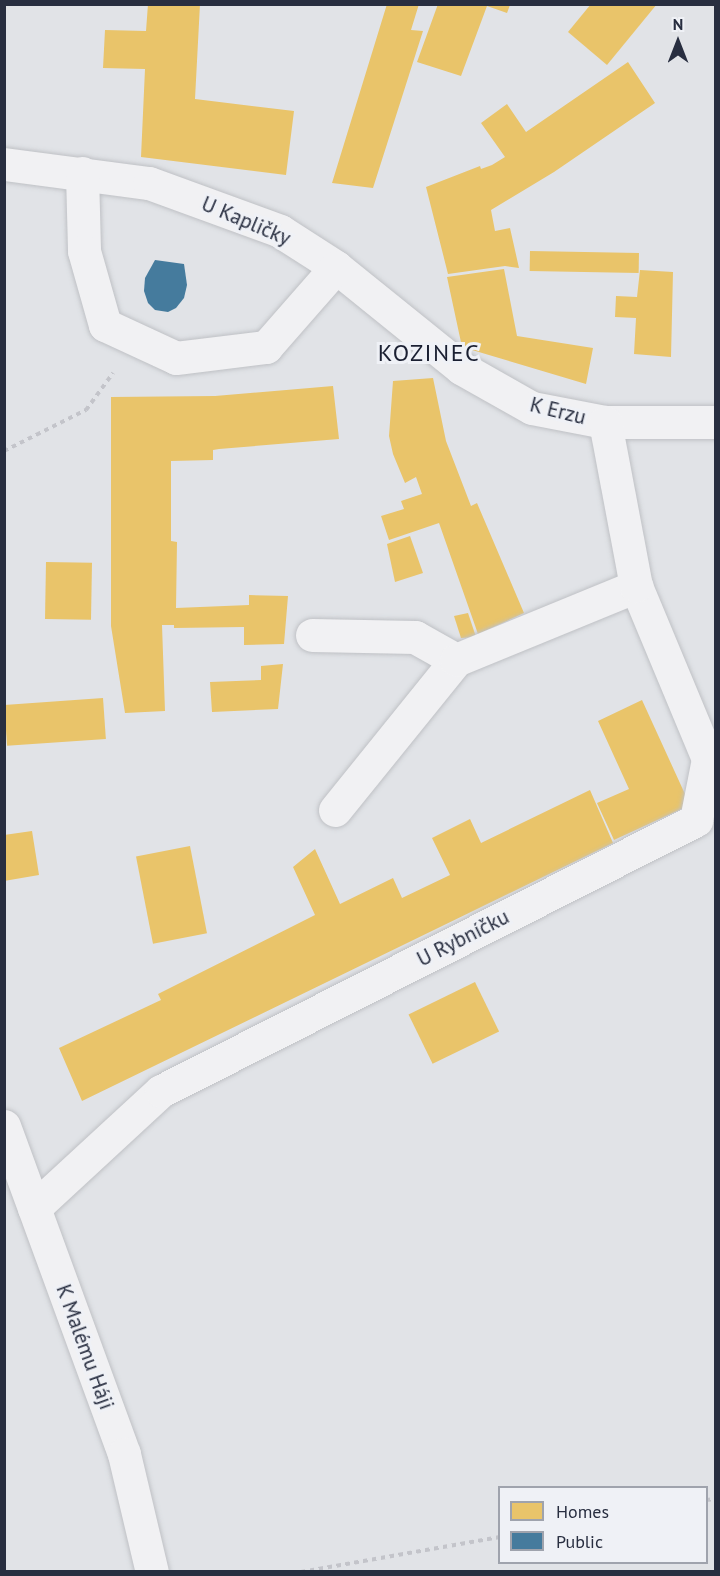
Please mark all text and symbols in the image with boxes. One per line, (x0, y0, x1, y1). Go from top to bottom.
north arrow (648, 12, 708, 72)
text: N (673, 14, 683, 34)
street label: U Kapličky (198, 191, 294, 251)
district label: KOZINEC (378, 339, 480, 367)
street label: K Erzu (527, 392, 589, 430)
street label: U Rybníčku (413, 904, 513, 972)
street label: K Malému Háji (51, 1281, 119, 1413)
legend (498, 1486, 708, 1564)
text: Homes (556, 1500, 609, 1523)
text: Public (556, 1530, 603, 1553)

